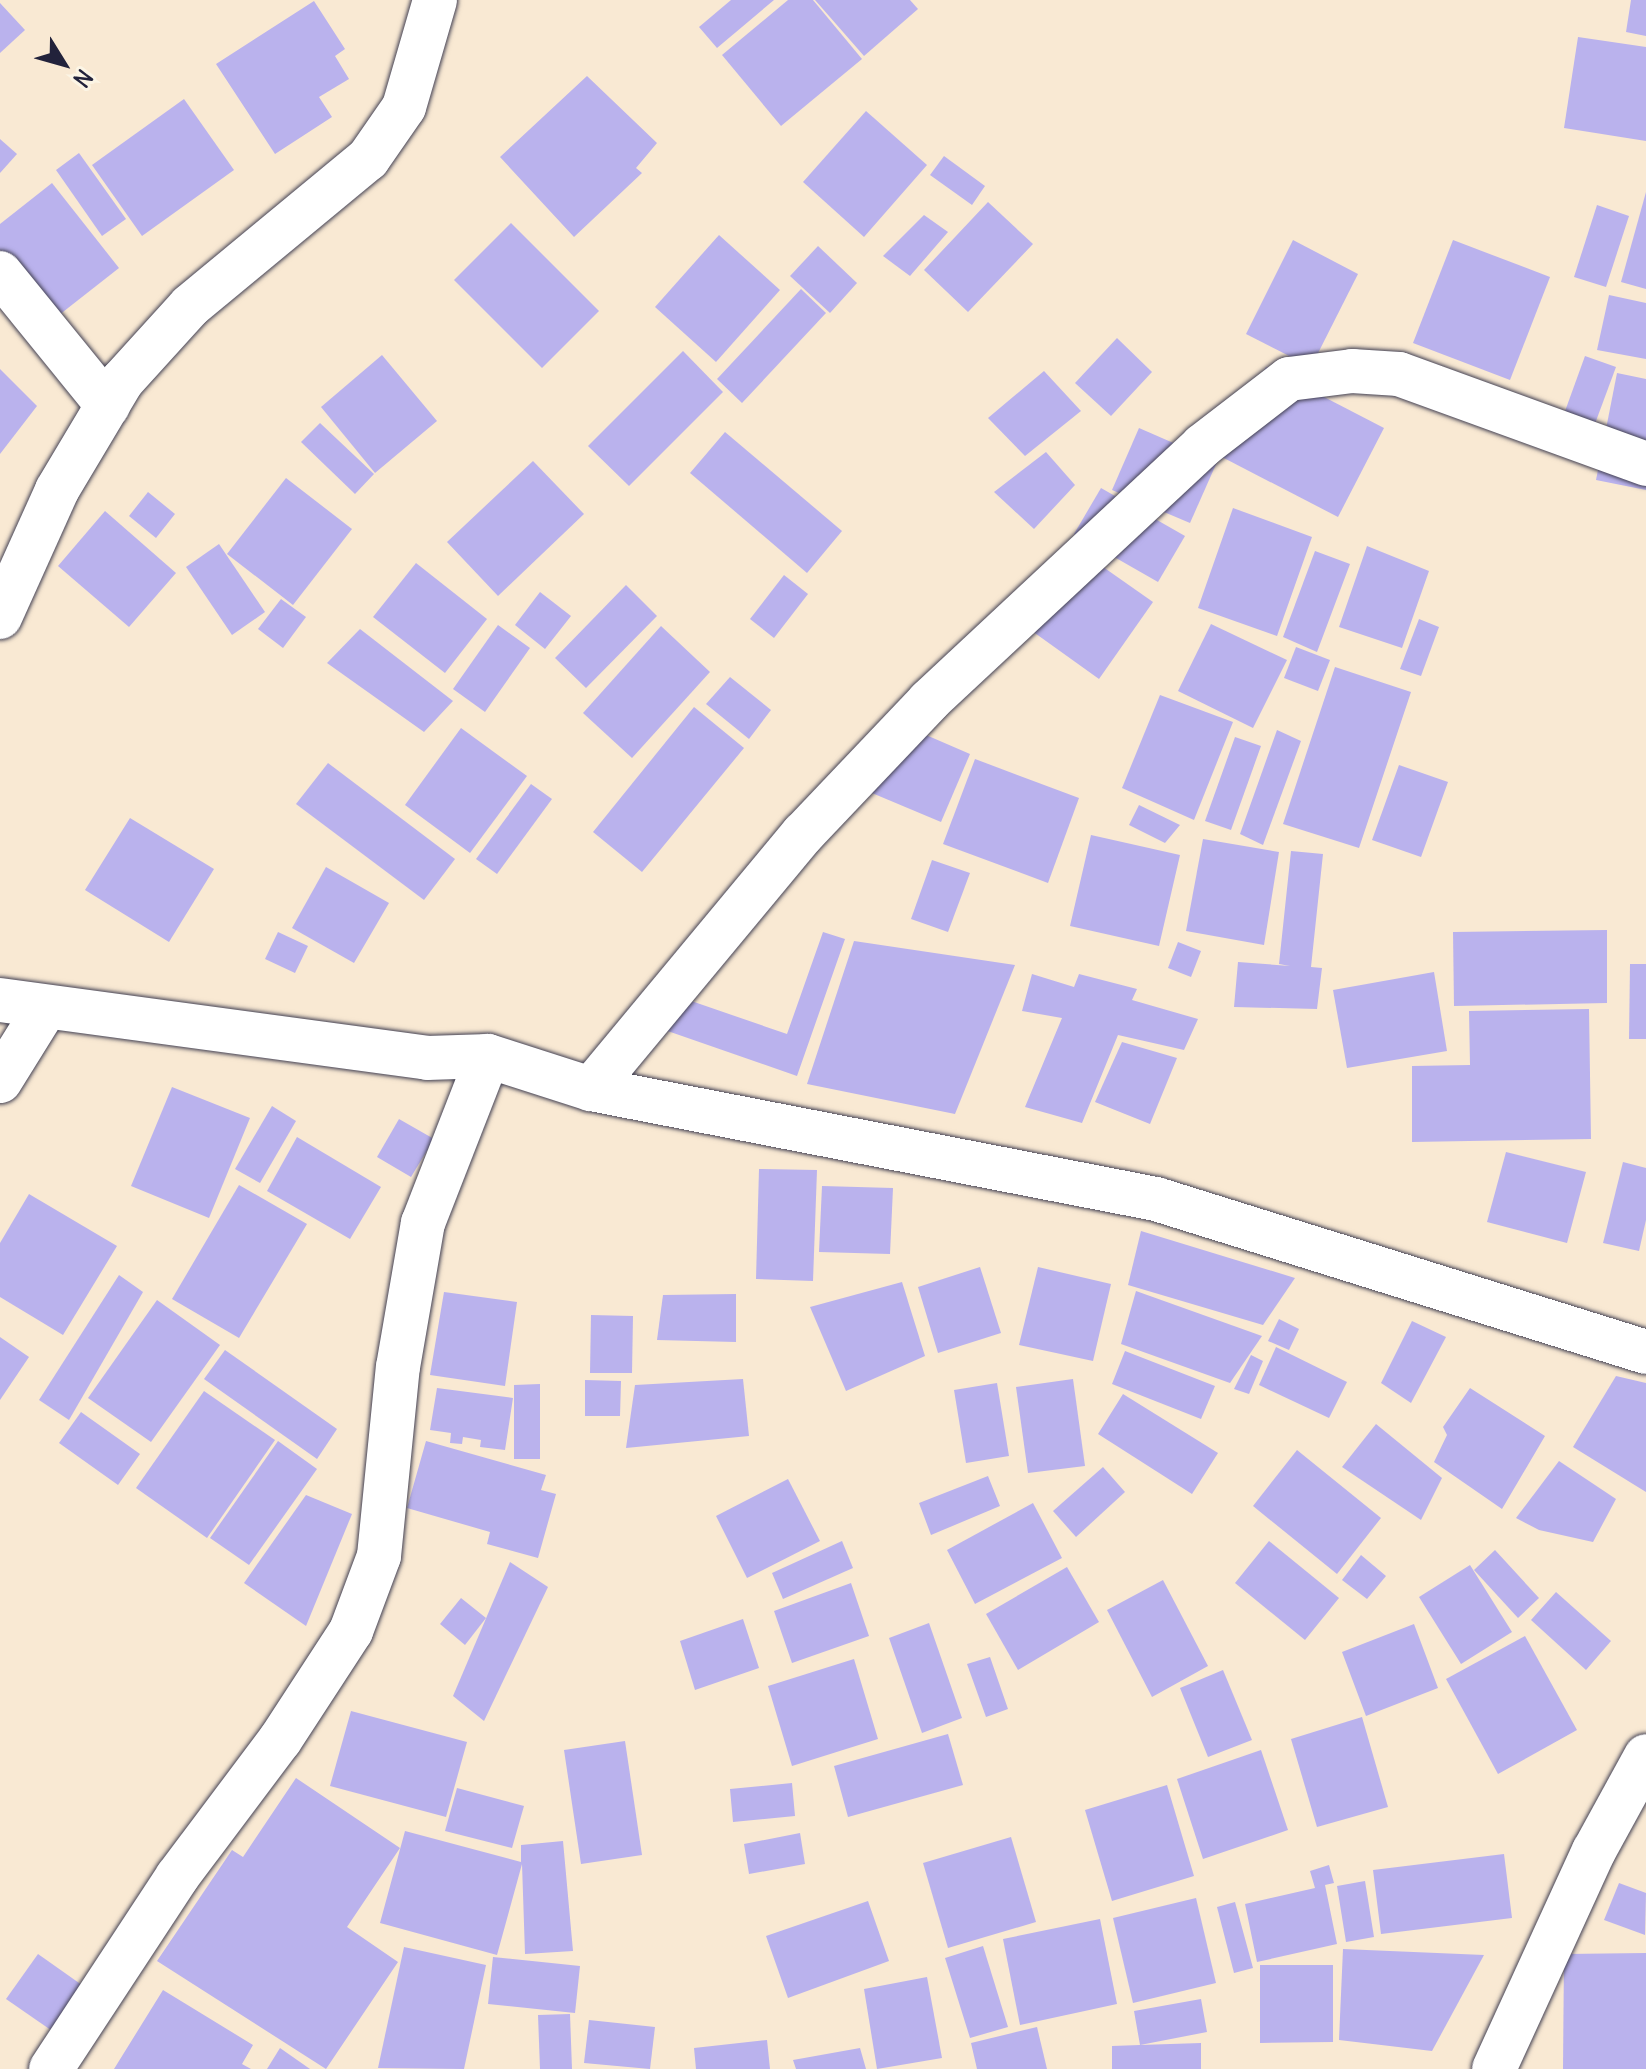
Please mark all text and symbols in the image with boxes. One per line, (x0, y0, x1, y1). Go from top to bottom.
north arrow (24, 24, 104, 104)
text: N (67, 64, 99, 93)

